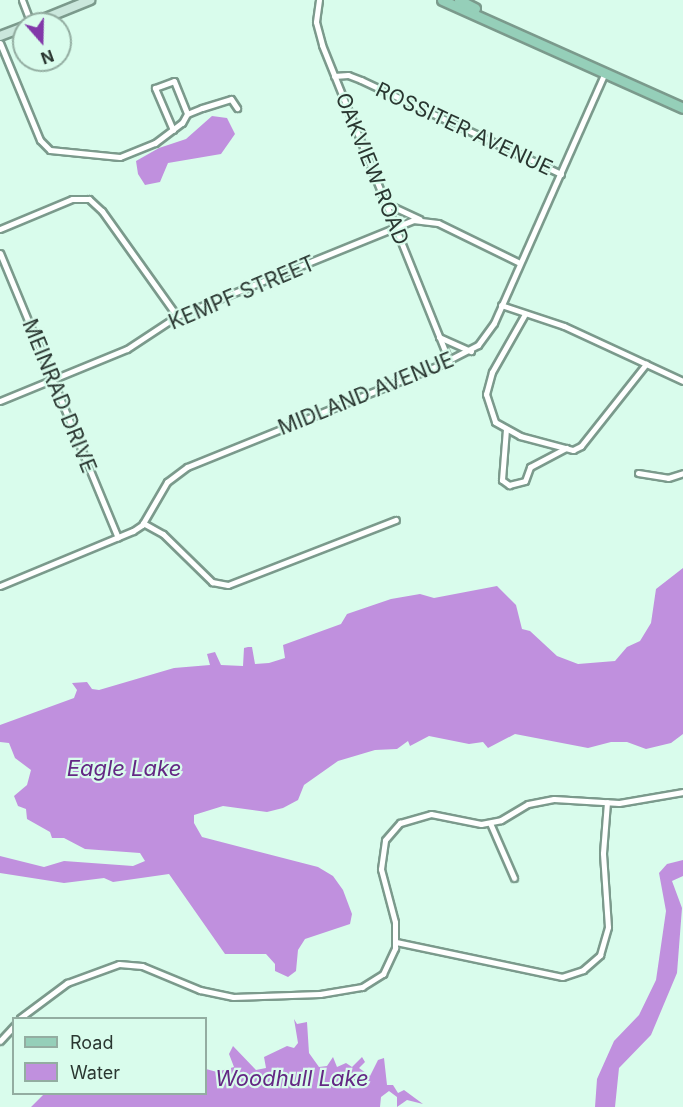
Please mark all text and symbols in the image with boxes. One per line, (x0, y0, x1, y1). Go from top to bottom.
north arrow (12, 12, 72, 72)
text: N (38, 46, 57, 69)
street label: ROSSITER AVENUE (372, 77, 556, 181)
street label: OAKVIEW ROAD (330, 89, 414, 249)
street label: KEMPF STREET (165, 251, 319, 335)
street label: MEINRAD DRIVE (17, 315, 101, 477)
street label: MIDLAND AVENUE (274, 347, 458, 441)
water label: Eagle Lake (67, 756, 181, 782)
legend (12, 1017, 207, 1095)
text: Road (70, 1032, 113, 1053)
text: Water (70, 1062, 120, 1083)
water label: Woodhull Lake (215, 1066, 369, 1092)

